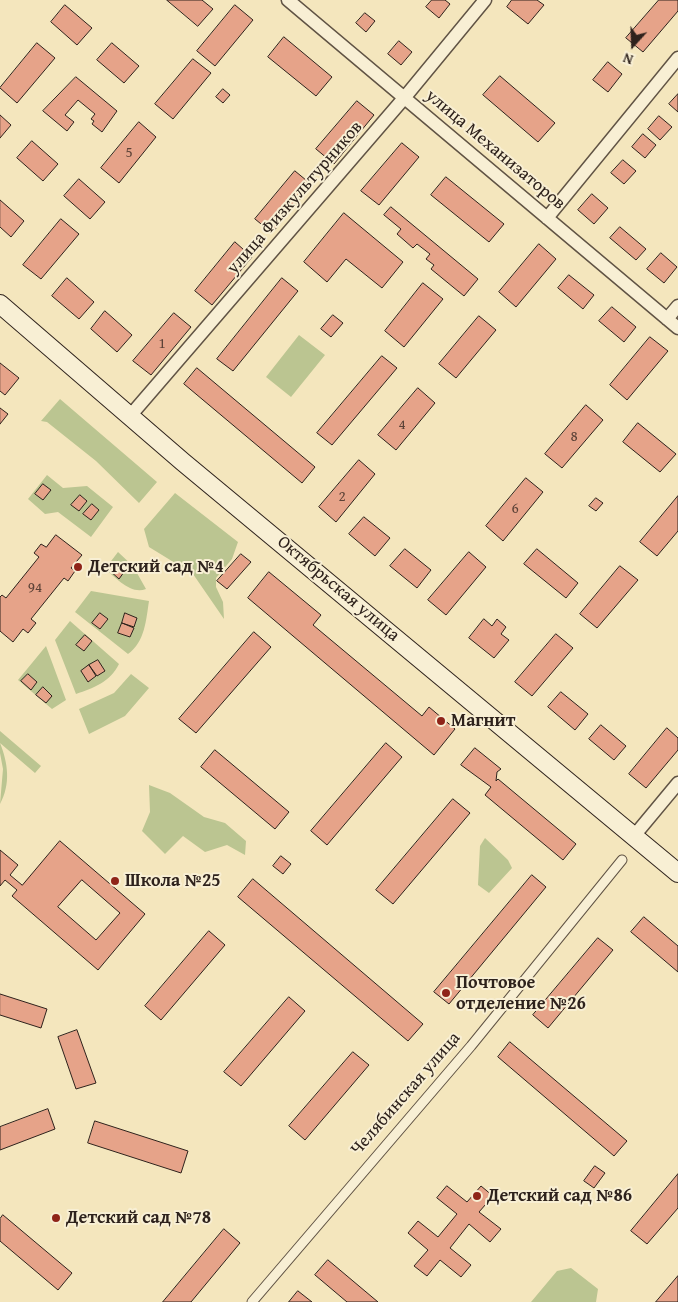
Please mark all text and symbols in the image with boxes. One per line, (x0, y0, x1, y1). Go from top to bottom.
north arrow (608, 20, 658, 70)
text: N (620, 48, 636, 70)
street label: улица Механизаторов (421, 85, 569, 215)
street label: улица Физкультурников (223, 117, 367, 279)
house number: 5 (125, 144, 133, 162)
house number: 1 (158, 335, 166, 353)
house number: 4 (398, 416, 406, 434)
house number: 8 (570, 428, 578, 446)
house number: 2 (338, 488, 346, 506)
house number: 6 (511, 500, 519, 518)
street label: Октябрьская улица (272, 531, 404, 647)
place label: Детский сад №4 (88, 556, 224, 578)
marker: Детский сад №4 (72, 561, 84, 573)
house number: 94 (28, 579, 42, 597)
place label: Магнит (451, 710, 515, 732)
marker: Магнит (435, 715, 447, 727)
place label: Школа №25 (125, 870, 221, 892)
marker: Школа №25 (109, 875, 121, 887)
place label: Почтовое отделение №26 (456, 972, 586, 1014)
marker: Почтовое отделение №26 (440, 987, 452, 999)
street label: Челябинская улица (347, 1028, 465, 1160)
place label: Детский сад №86 (487, 1185, 632, 1207)
marker: Детский сад №86 (471, 1190, 483, 1202)
place label: Детский сад №78 (66, 1207, 211, 1229)
marker: Детский сад №78 (50, 1212, 62, 1224)

